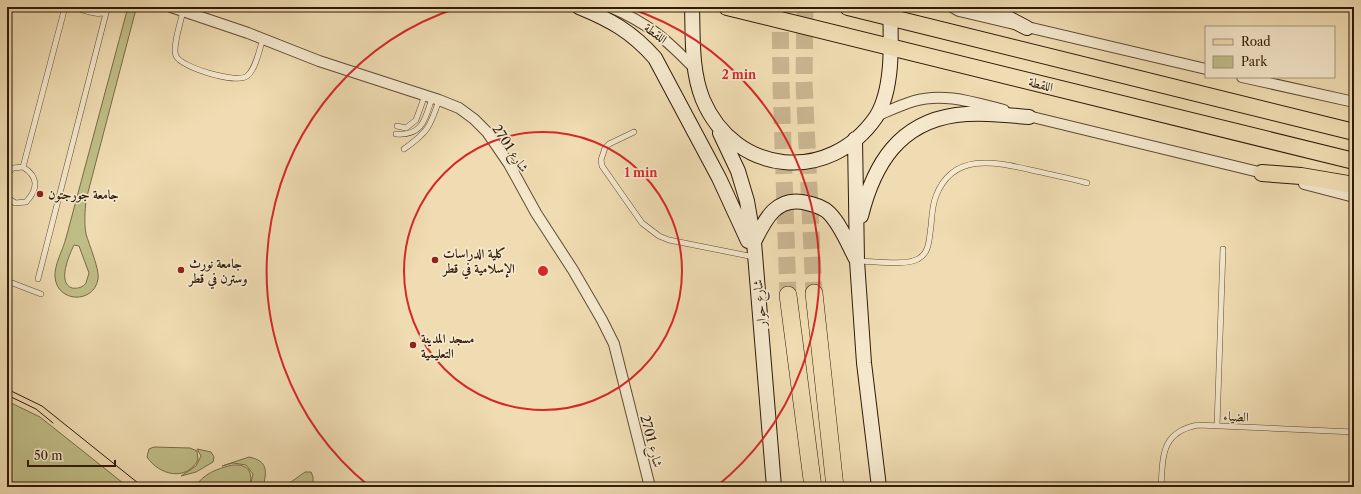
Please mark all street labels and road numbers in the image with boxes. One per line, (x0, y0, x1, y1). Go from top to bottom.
street label: اللقطة (641, 19, 671, 47)
street label: اللقطة (1027, 73, 1055, 95)
street label: شارع 2701 (486, 121, 533, 177)
street label: شارع حوار (749, 279, 773, 329)
street label: الضياء (1223, 407, 1249, 425)
street label: شارع 2701 (633, 413, 667, 470)

